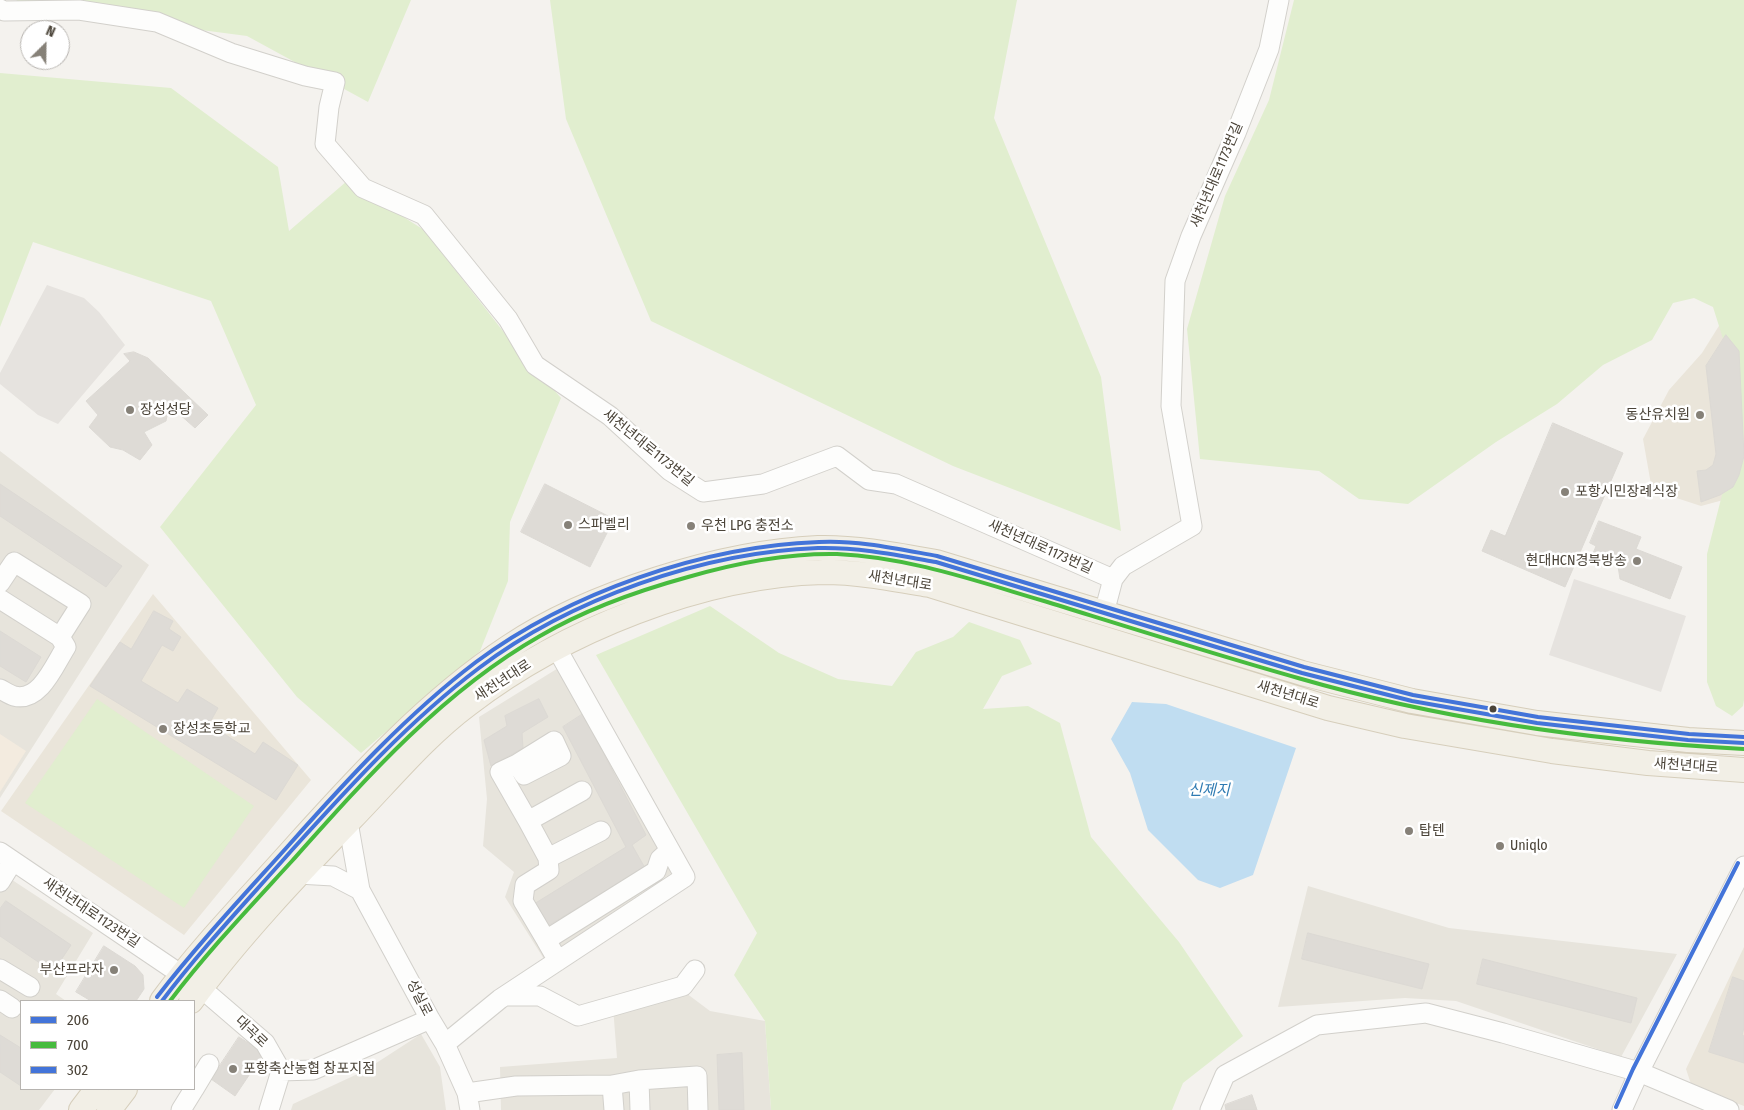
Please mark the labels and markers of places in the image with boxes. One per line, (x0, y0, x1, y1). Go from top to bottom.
place label: 장성성당 (140, 402, 192, 418)
marker: 장성성당 (124, 404, 136, 416)
place label: 동산유치원 (1626, 407, 1690, 423)
marker: 동산유치원 (1694, 409, 1706, 421)
place label: 포항시민장례식장 (1575, 484, 1678, 500)
marker: 포항시민장례식장 (1559, 486, 1571, 498)
place label: 스파벨리 (578, 517, 630, 533)
place label: 우천 LPG 충전소 (701, 518, 794, 534)
marker: 스파벨리 (562, 519, 574, 531)
marker: 우천 LPG 충전소 (685, 520, 697, 532)
place label: 현대HCN경북방송 (1526, 553, 1627, 569)
marker: 현대HCN경북방송 (1631, 555, 1643, 567)
unlabelled marker (1488, 704, 1498, 714)
place label: 장성초등학교 (173, 721, 250, 737)
marker: 장성초등학교 (157, 723, 169, 735)
place label: 탑텐 (1419, 823, 1445, 839)
marker: 탑텐 (1403, 825, 1415, 837)
place label: Uniqlo (1510, 838, 1548, 854)
marker: Uniqlo (1494, 840, 1506, 852)
place label: 부산프라자 (40, 962, 104, 978)
marker: 부산프라자 (108, 964, 120, 976)
place label: 포항축산농협 창포지점 (243, 1061, 375, 1077)
marker: 포항축산농협 창포지점 (227, 1063, 239, 1075)

